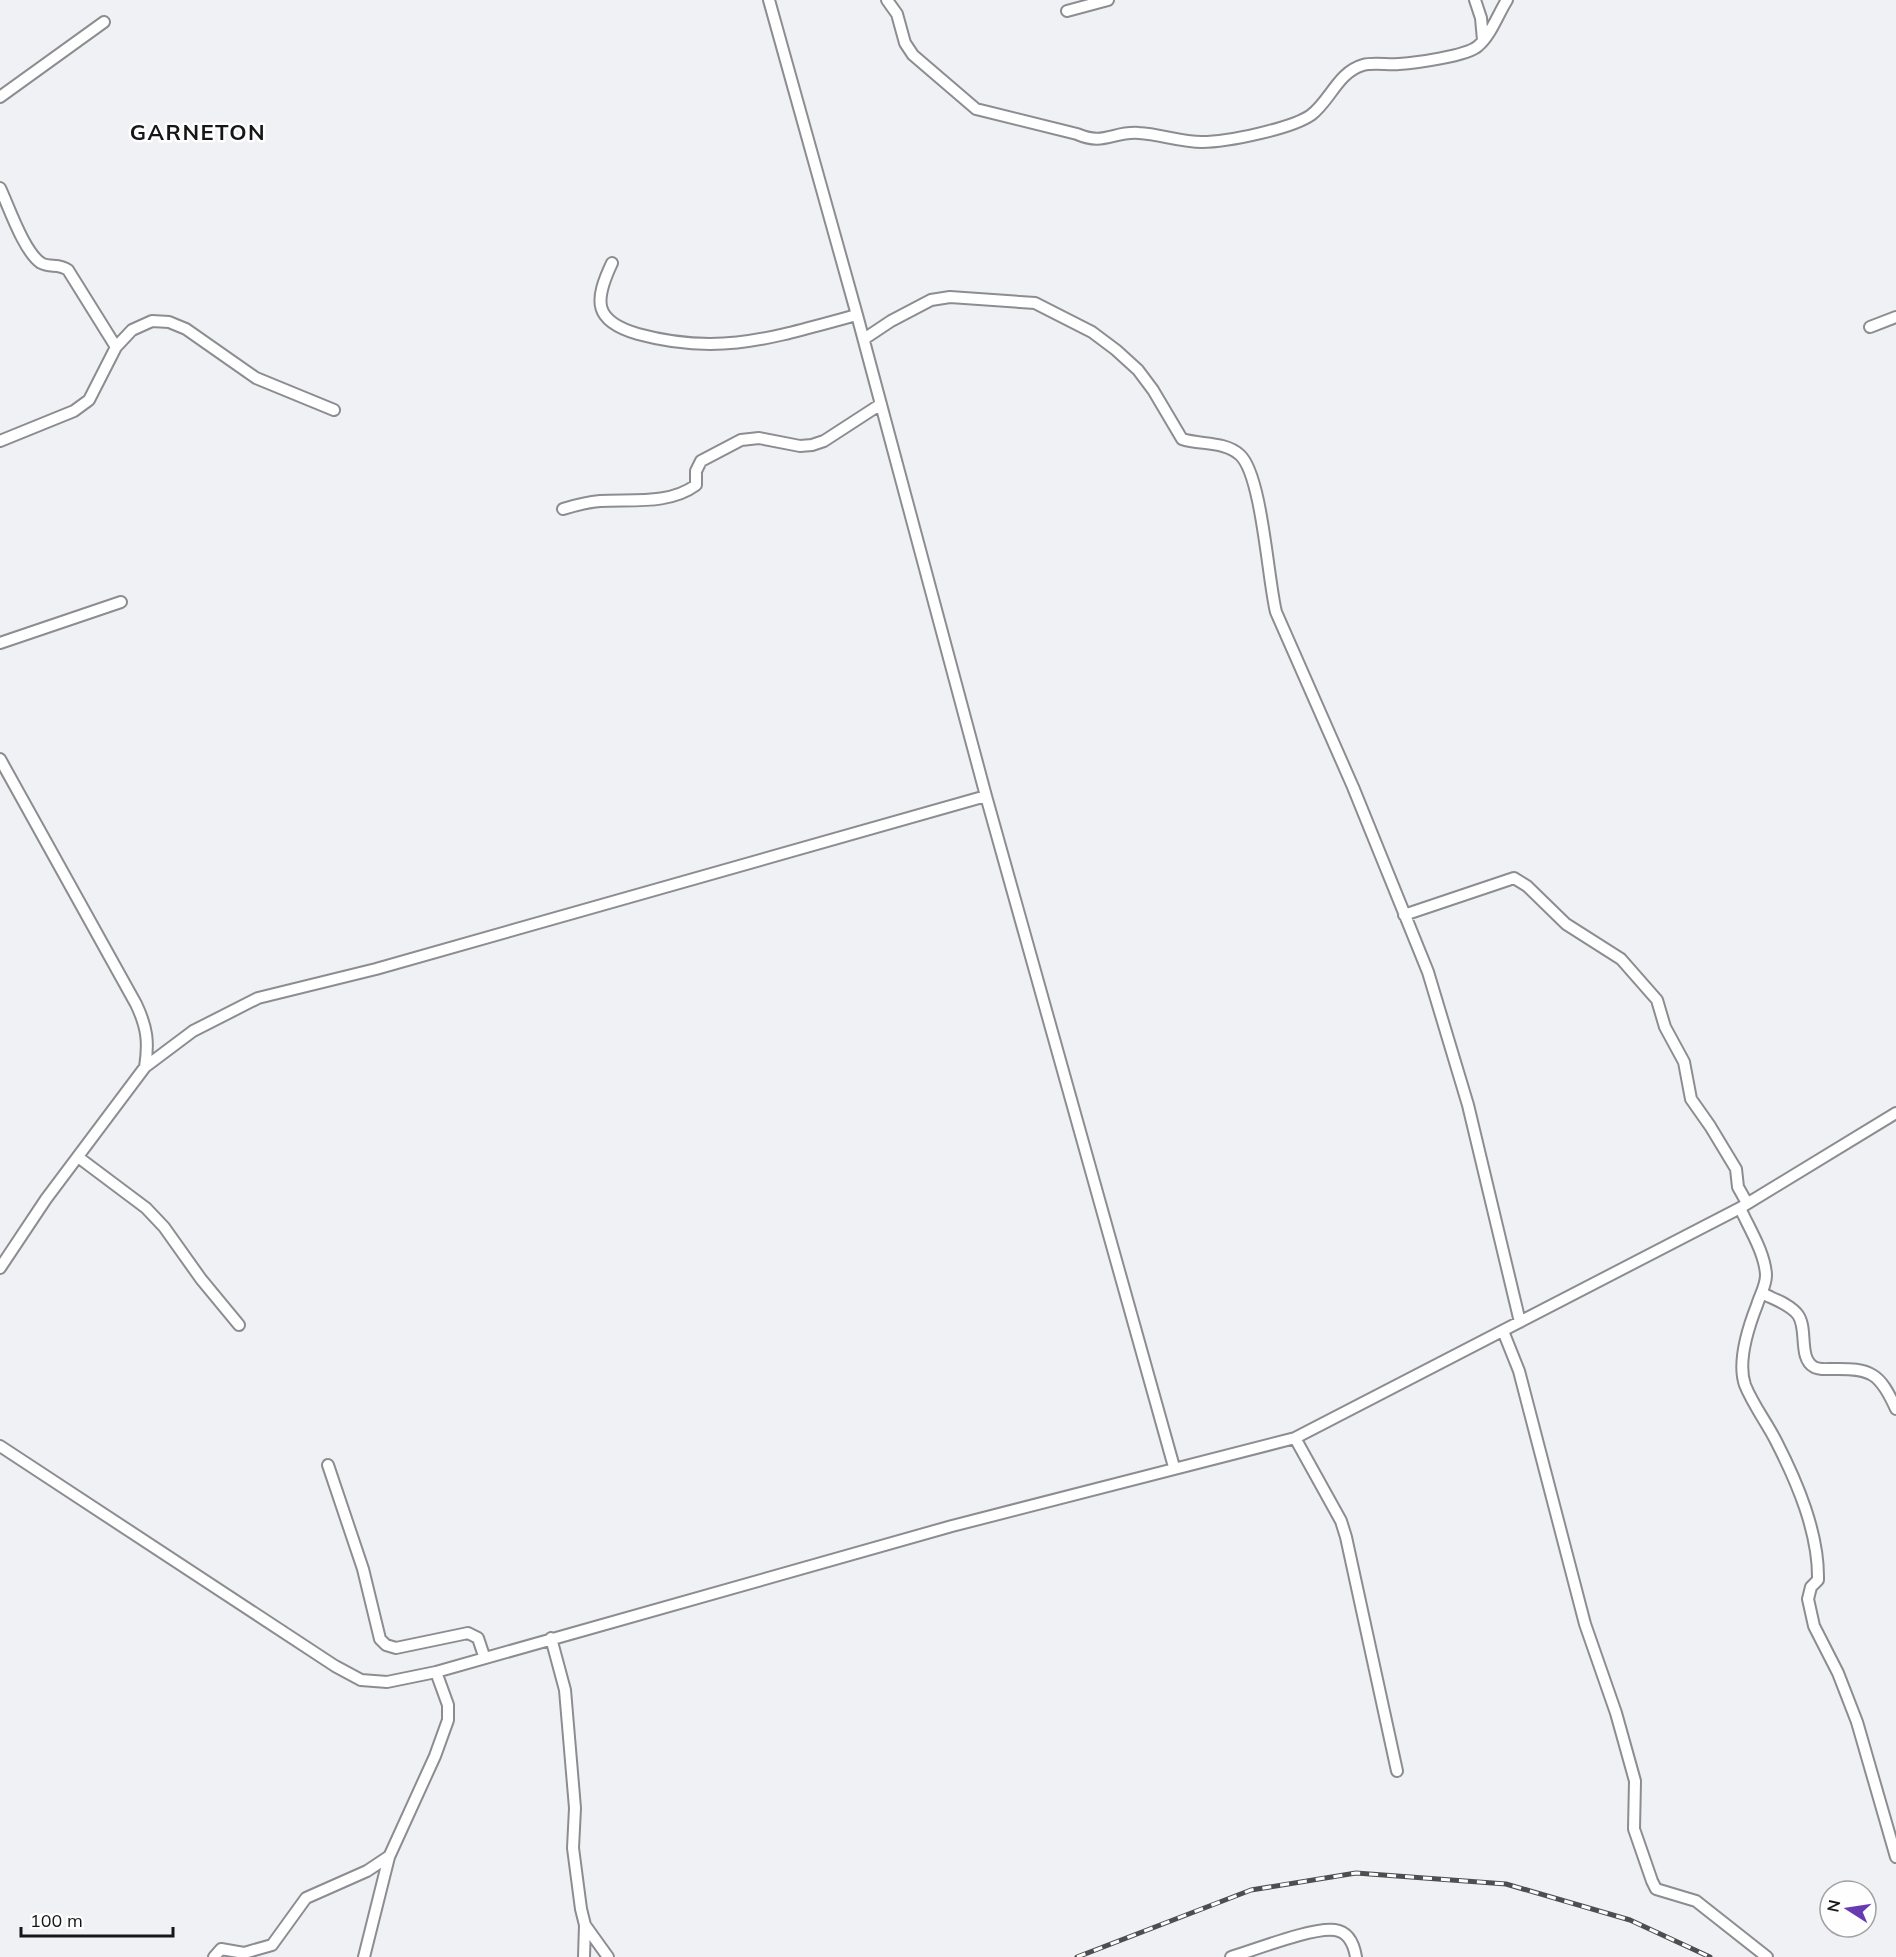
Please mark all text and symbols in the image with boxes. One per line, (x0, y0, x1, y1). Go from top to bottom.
district label: GARNETON (130, 118, 266, 146)
north arrow (1818, 1879, 1878, 1939)
text: N (1822, 1898, 1844, 1914)
scale bar (21, 1900, 172, 1938)
text: 100 m (30, 1909, 83, 1932)

